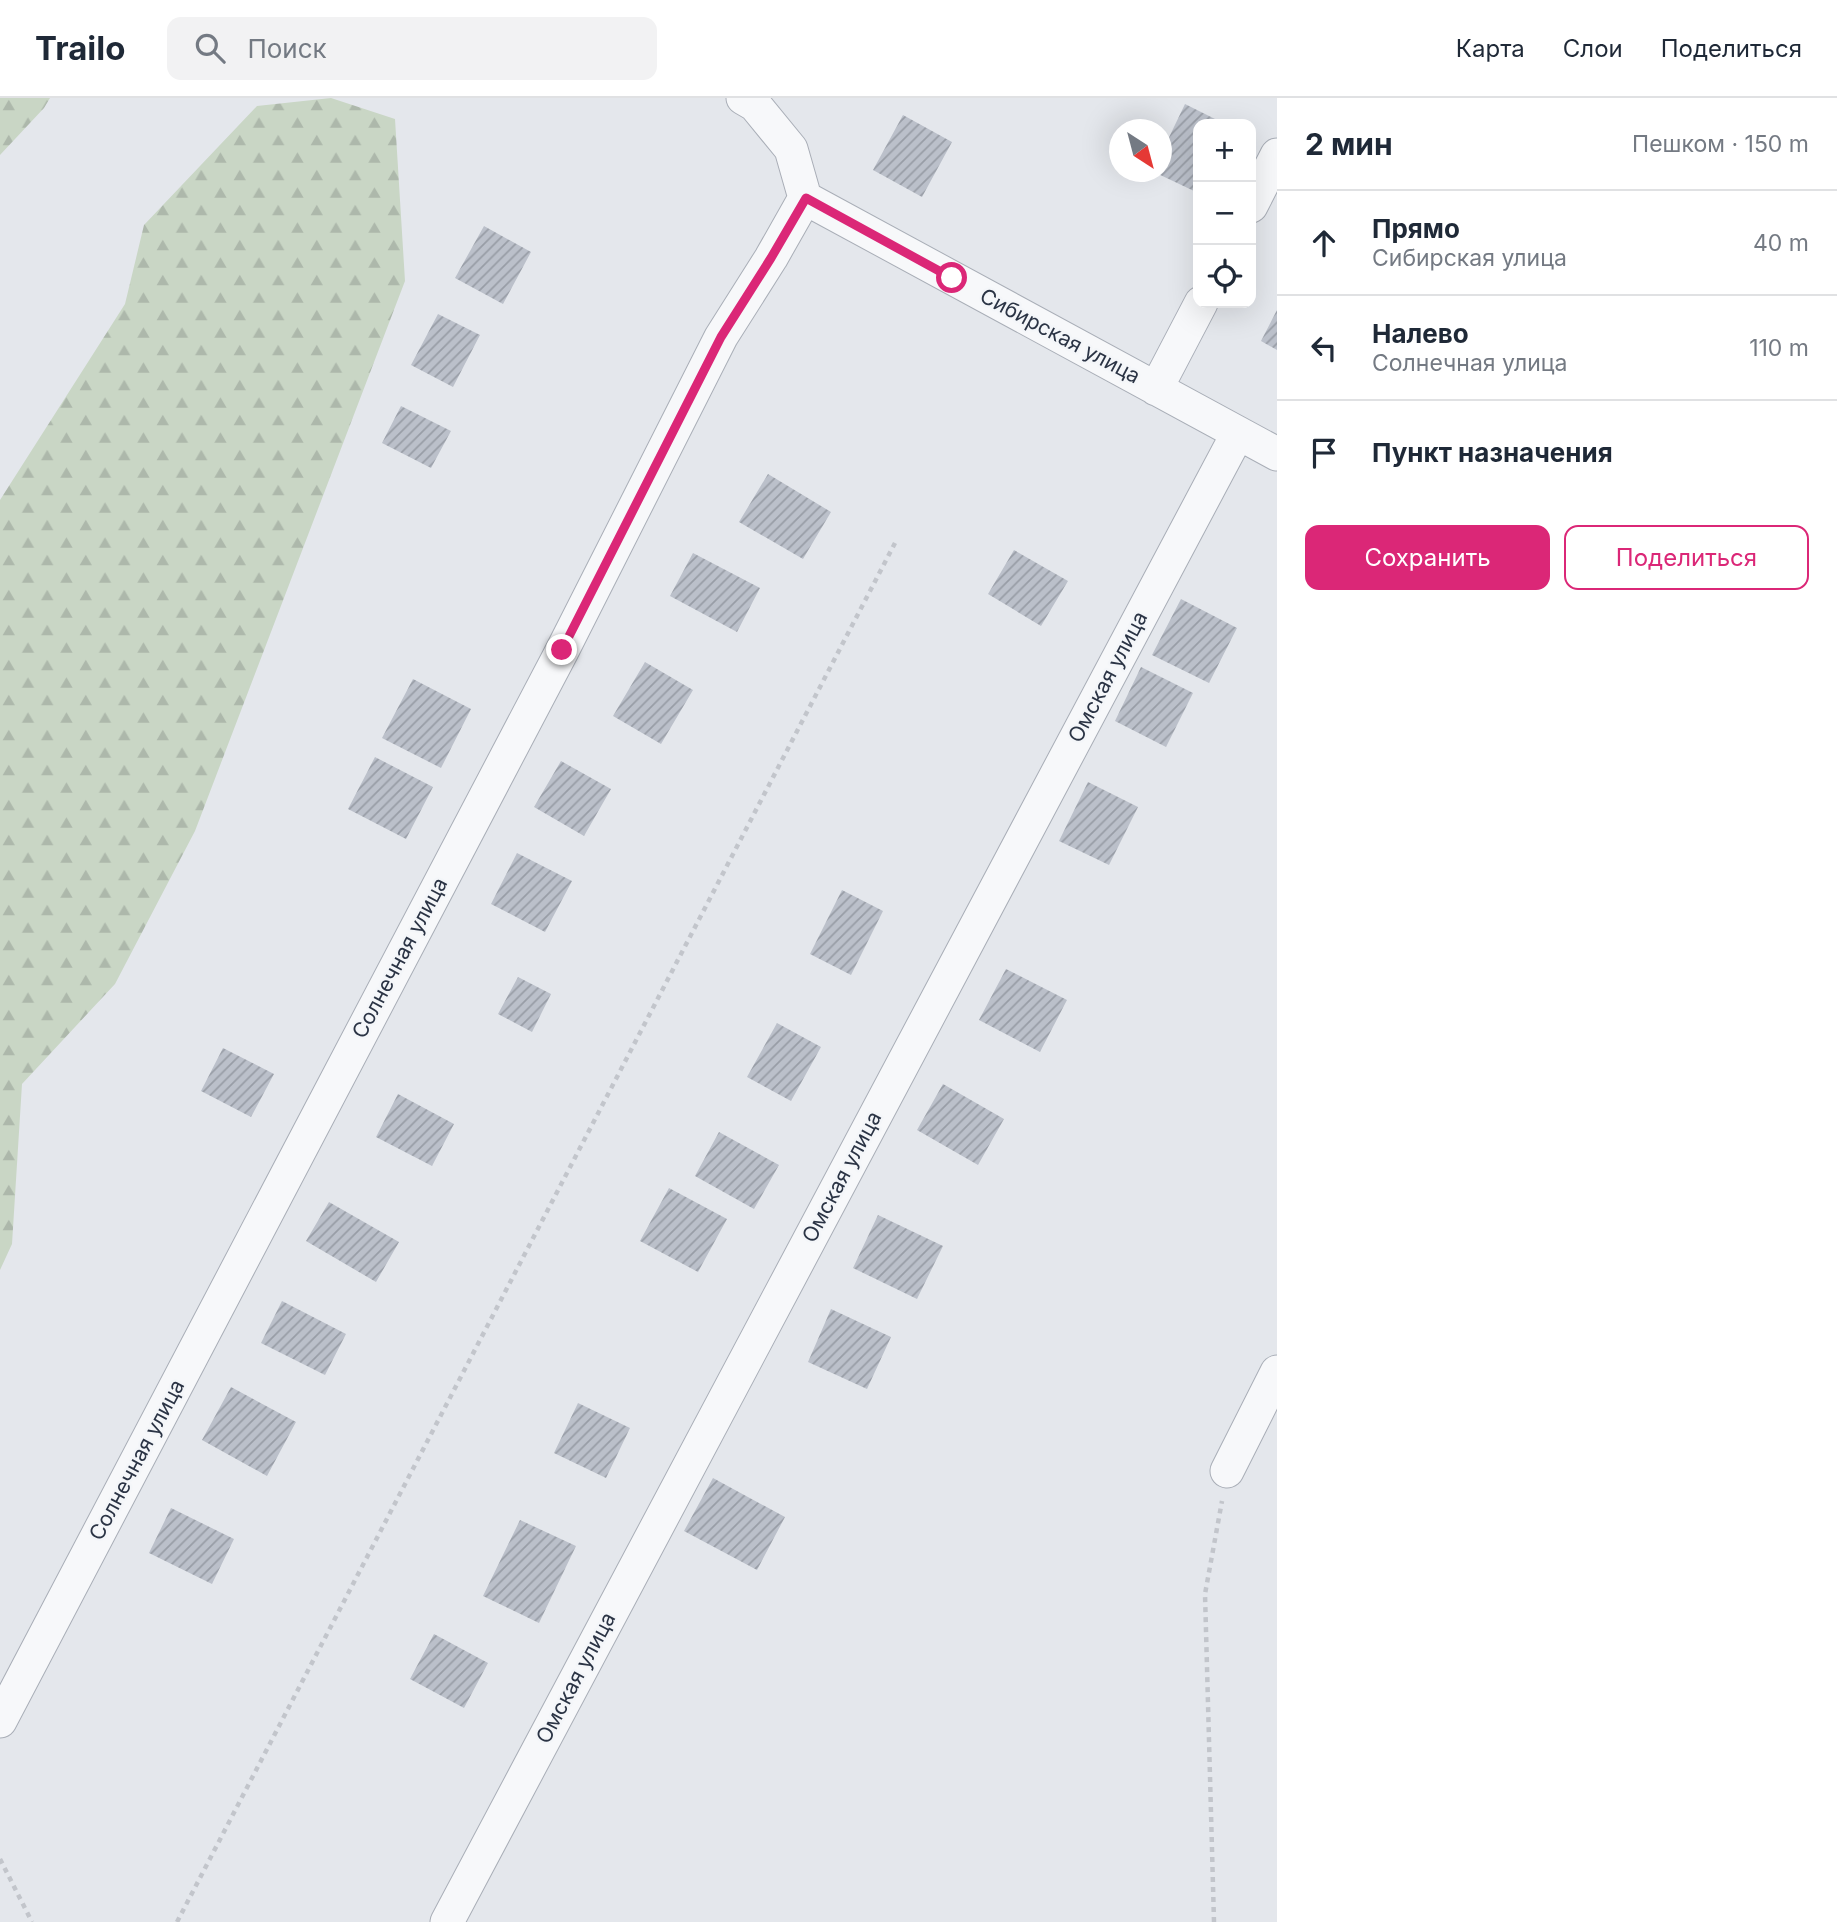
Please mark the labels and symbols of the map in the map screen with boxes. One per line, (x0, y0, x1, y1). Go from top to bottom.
north arrow (1109, 119, 1172, 182)
route start (936, 262, 967, 293)
street label: Сибирская улица (976, 283, 1145, 388)
street label: Омская улица (1063, 607, 1153, 746)
route end (546, 634, 577, 665)
street label: Солнечная улица (347, 873, 452, 1042)
street label: Омская улица (797, 1107, 887, 1246)
street label: Солнечная улица (84, 1375, 189, 1544)
street label: Омская улица (531, 1608, 621, 1747)

